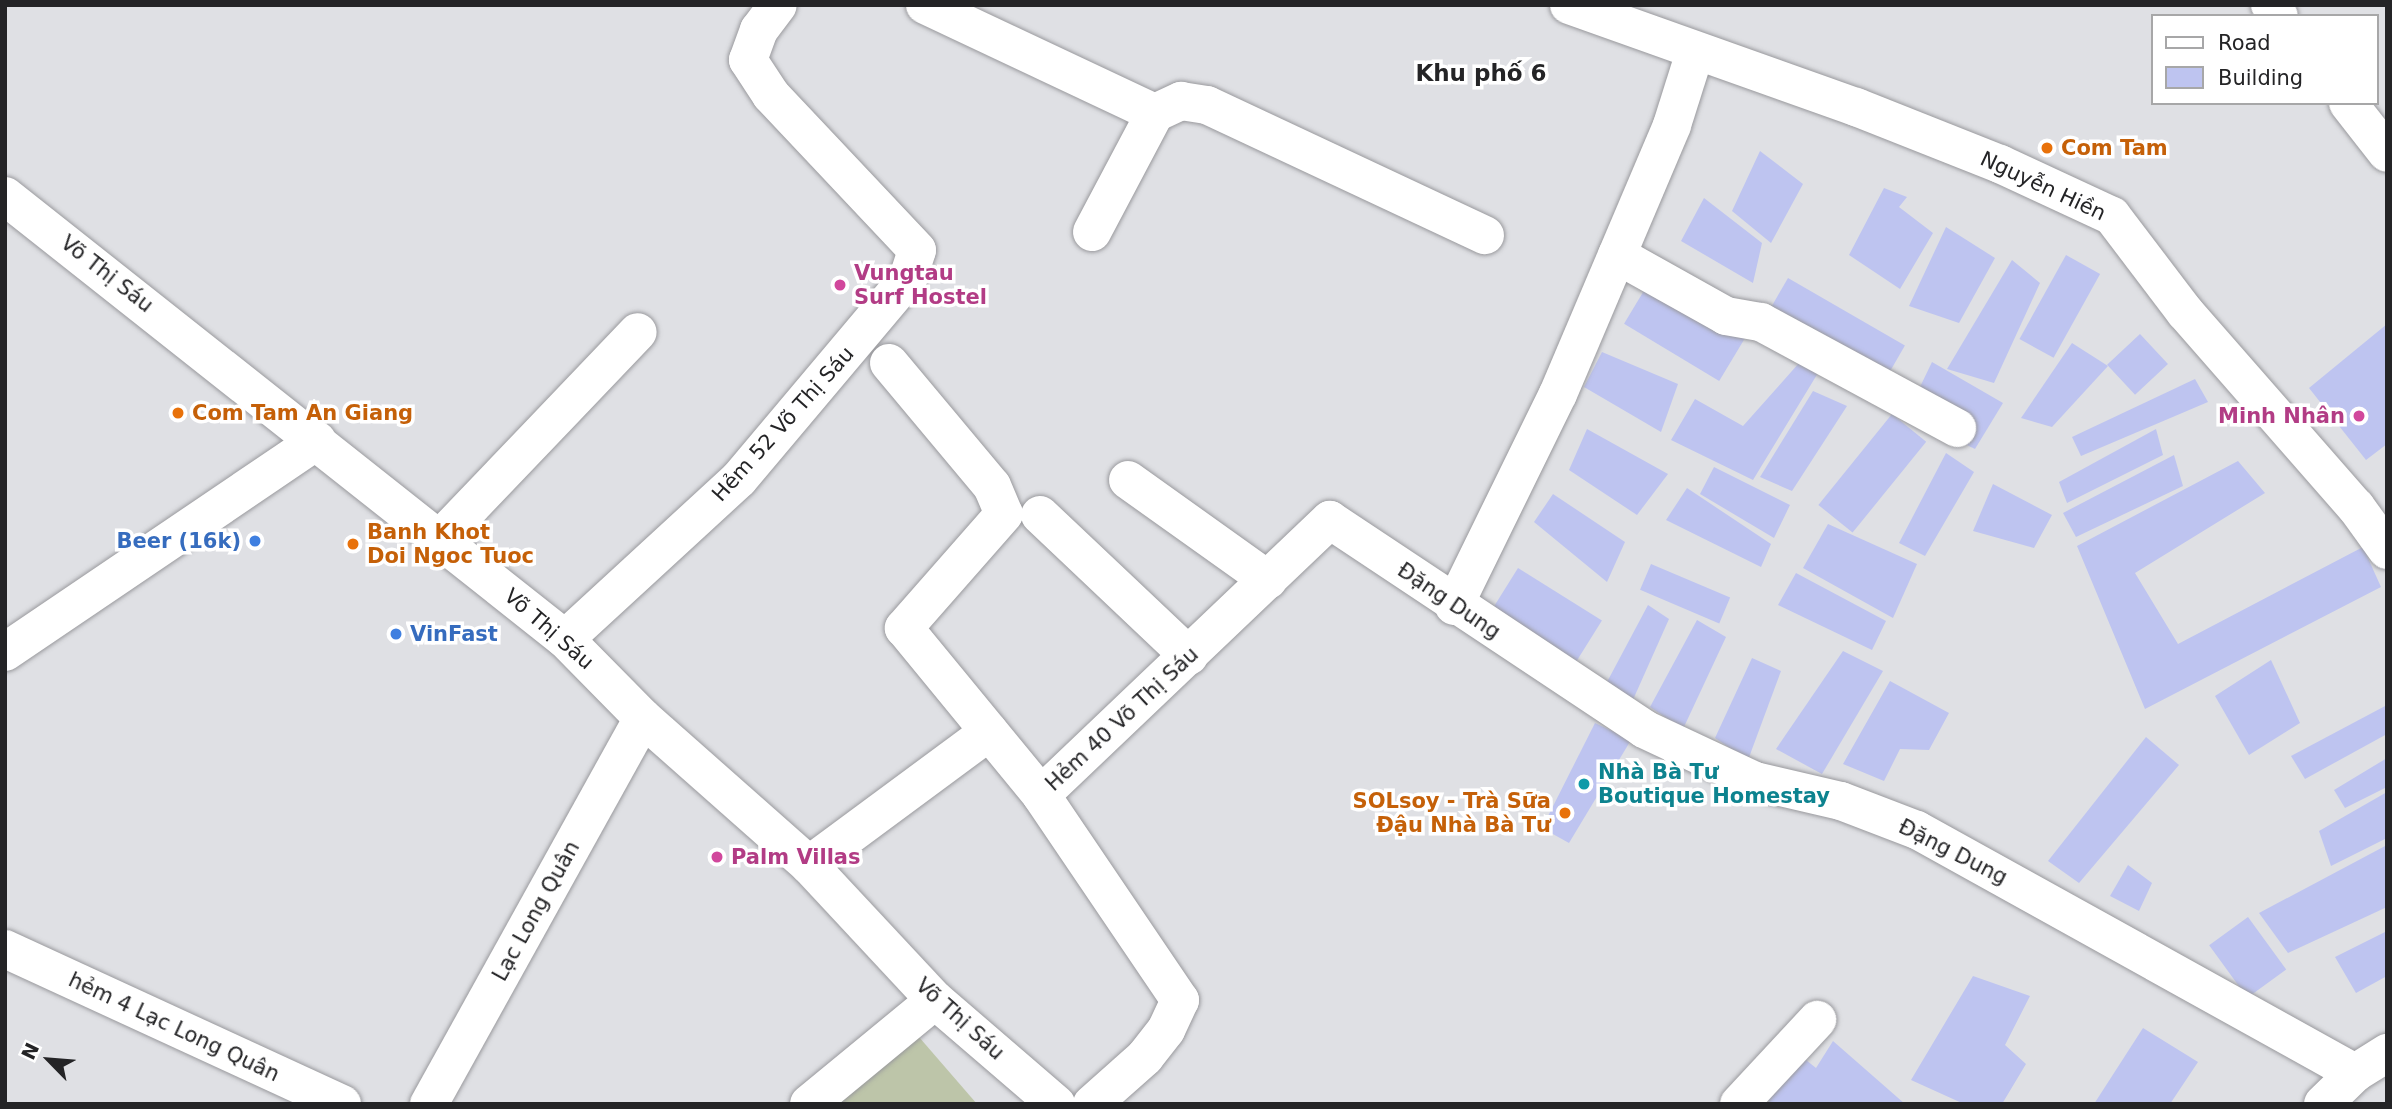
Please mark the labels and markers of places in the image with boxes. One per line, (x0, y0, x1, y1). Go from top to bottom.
place label: Com Tam (2061, 135, 2168, 161)
marker: Com Tam (2039, 140, 2055, 156)
place label: Vungtau Surf Hostel (854, 260, 987, 310)
marker: Vungtau Surf Hostel (832, 277, 848, 293)
place label: Com Tam An Giang (192, 400, 413, 426)
place label: Minh Nhân (2218, 403, 2345, 429)
marker: Com Tam An Giang (170, 405, 186, 421)
marker: Minh Nhân (2351, 408, 2367, 424)
place label: Banh Khot Doi Ngoc Tuoc (367, 519, 534, 569)
place label: Beer (16k) (116, 528, 241, 554)
marker: Beer (16k) (247, 533, 263, 549)
marker: Banh Khot Doi Ngoc Tuoc (345, 536, 361, 552)
place label: VinFast (410, 621, 498, 647)
marker: VinFast (388, 626, 404, 642)
place label: Nhà Bà Tư Boutique Homestay (1598, 759, 1830, 809)
marker: Nhà Bà Tư Boutique Homestay (1576, 776, 1592, 792)
place label: SOLsoy - Trà Sữa Đậu Nhà Bà Tư (1353, 788, 1551, 838)
marker: SOLsoy - Trà Sữa Đậu Nhà Bà Tư (1557, 805, 1573, 821)
place label: Palm Villas (731, 844, 861, 870)
marker: Palm Villas (709, 849, 725, 865)

